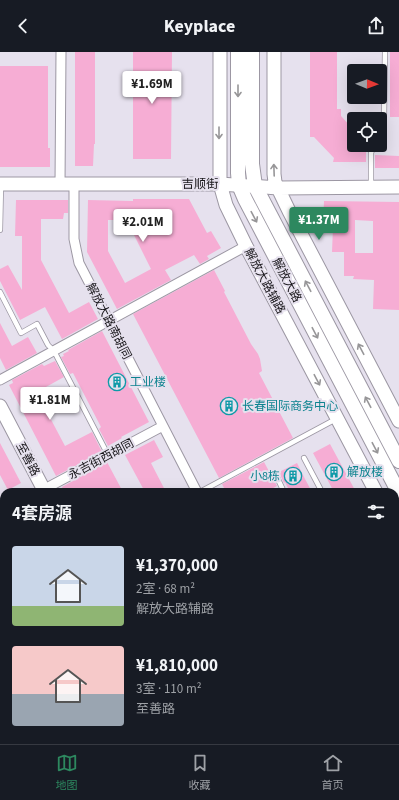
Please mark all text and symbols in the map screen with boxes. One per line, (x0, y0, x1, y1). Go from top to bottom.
text: Keyplace (164, 14, 235, 39)
icon: back (12, 15, 34, 37)
icon: share (365, 15, 387, 37)
north arrow (347, 64, 387, 104)
map controls (347, 64, 387, 152)
pin: ¥1.69M (119, 71, 185, 105)
text: ¥1.69M (131, 75, 173, 93)
one-way arrow (234, 84, 242, 97)
button: locate (347, 112, 387, 152)
one-way arrow (215, 126, 223, 139)
one-way arrow (270, 164, 278, 177)
street label: 吉顺街 (182, 176, 218, 193)
pin: ¥1.37M (286, 207, 352, 241)
pin: ¥2.01M (110, 209, 176, 243)
one-way arrow (251, 211, 259, 223)
text: ¥1.37M (298, 211, 340, 229)
text: ¥2.01M (122, 213, 164, 231)
street label: 解放大路辅路 (240, 245, 289, 317)
street label: 解放大路 (268, 255, 305, 305)
street label: 解放大路南胡同 (82, 280, 135, 363)
one-way arrow (303, 281, 311, 293)
one-way arrow (312, 326, 319, 338)
one-way arrow (357, 343, 365, 355)
building icon: 工业楼 (107, 372, 127, 392)
place label: 工业楼 (130, 374, 166, 391)
one-way arrow (314, 374, 321, 386)
pin: ¥1.81M (17, 387, 83, 421)
text: ¥1.81M (29, 391, 71, 409)
building icon: 长春国际商务中心 (219, 396, 239, 416)
one-way arrow (364, 396, 371, 408)
place label: 长春国际商务中心 (242, 398, 338, 415)
street label: 永吉街西胡同 (65, 435, 137, 484)
street label: 至善路 (12, 439, 44, 479)
one-way arrow (372, 441, 380, 453)
building icon: 解放楼 (324, 462, 344, 482)
place label: 解放楼 (347, 464, 383, 481)
building icon: 小8栋 (283, 466, 303, 486)
place label: 小8栋 (250, 468, 280, 485)
icon: filters (365, 501, 387, 523)
text: 4套房源 (12, 502, 72, 526)
text: ¥1,370,000 (136, 554, 218, 578)
icon: home (44, 562, 92, 610)
text: 2室 · 68 m² (136, 580, 195, 598)
text: 解放大路辅路 (136, 600, 214, 618)
text: ¥1,810,000 (136, 654, 218, 678)
icon: home (44, 662, 92, 710)
text: 3室 · 110 m² (136, 680, 201, 698)
text: 至善路 (136, 700, 175, 718)
tab: 地图 (56, 752, 78, 793)
tab: 收藏 (189, 752, 211, 793)
tab: 首页 (322, 752, 344, 793)

